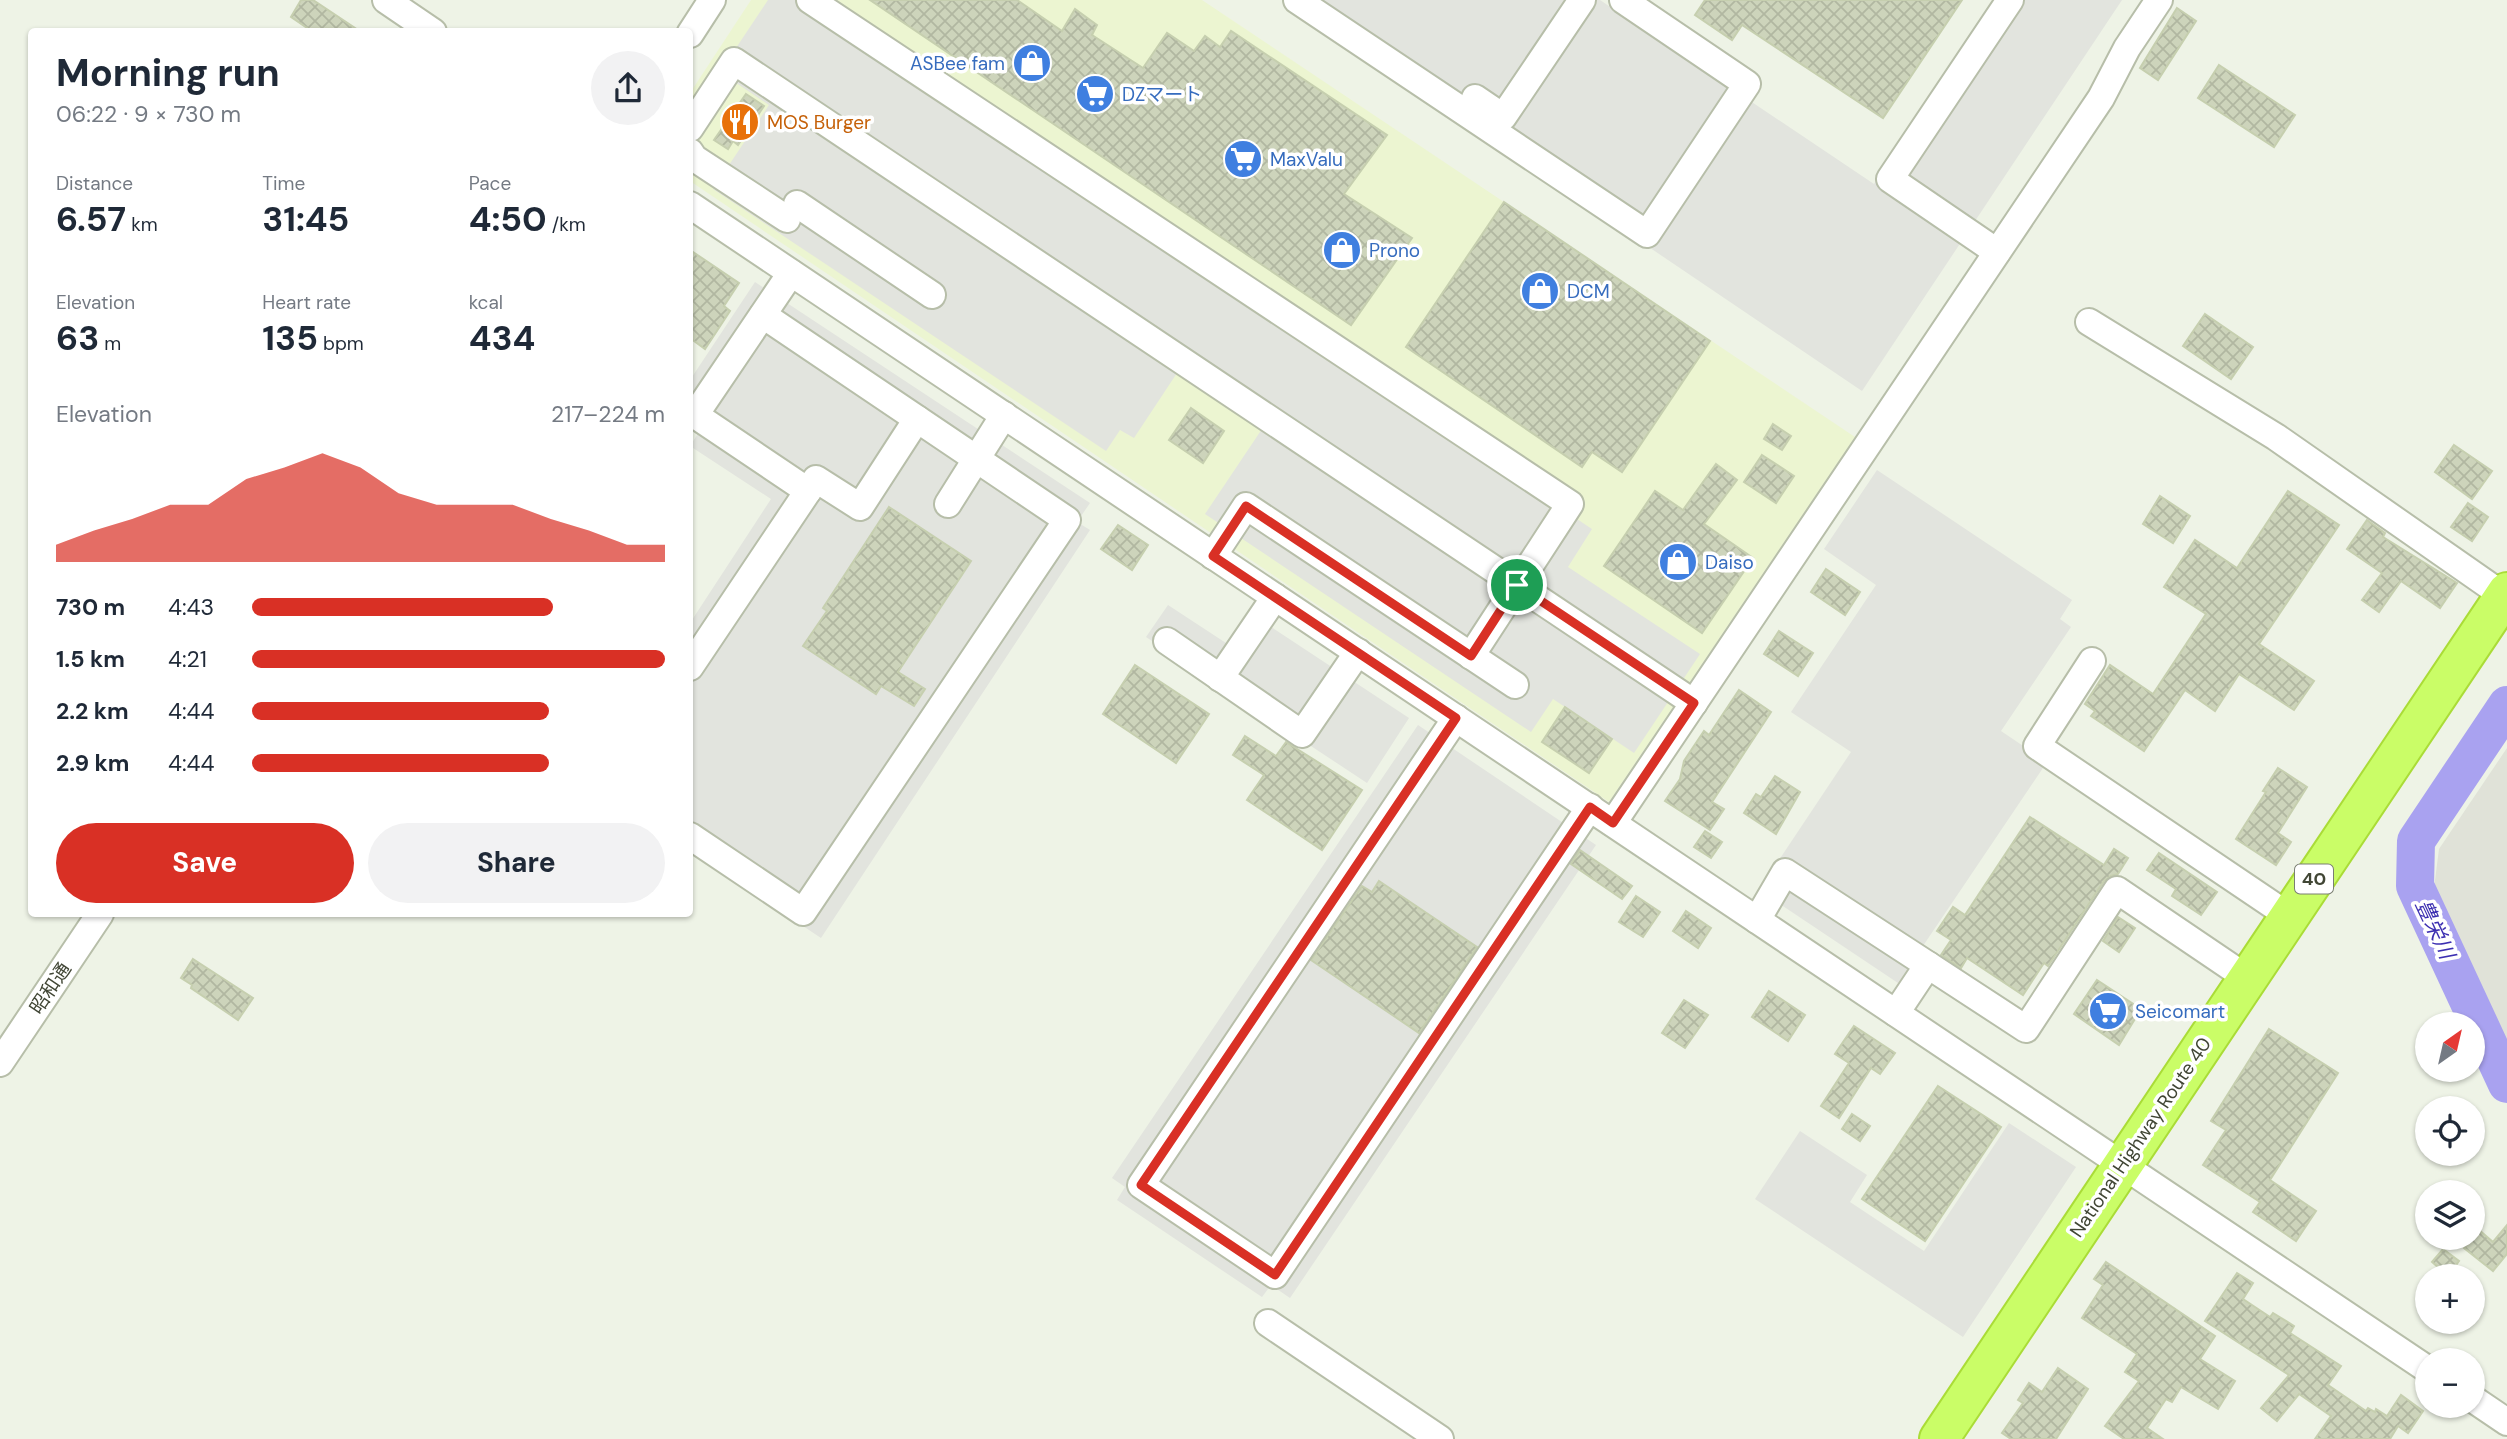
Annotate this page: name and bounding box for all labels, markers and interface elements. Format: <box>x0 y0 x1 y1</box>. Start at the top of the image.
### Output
shop icon: ASBee fam <box>1011 42 1053 84</box>
text: Morning run <box>56 48 280 98</box>
button: share <box>591 51 665 125</box>
place label: ASBee fam <box>910 51 1005 76</box>
supermarket icon: DZマート <box>1074 73 1116 115</box>
place label: DZマート <box>1122 82 1202 107</box>
text: 06:22 · 9 × 730 m <box>56 99 241 129</box>
restaurant icon: MOS Burger <box>719 101 761 143</box>
place label: MOS Burger <box>767 110 871 135</box>
supermarket icon: MaxValu <box>1222 138 1264 180</box>
place label: MaxValu <box>1270 147 1343 172</box>
text: Distance <box>56 171 133 196</box>
text: Time <box>262 171 305 196</box>
text: Pace <box>469 171 511 196</box>
text: 6.57 <box>56 196 126 242</box>
text: 31:45 <box>262 196 349 242</box>
text: 4:50 <box>469 196 547 242</box>
text: km <box>126 212 158 237</box>
text: /km <box>547 212 586 237</box>
shop icon: Prono <box>1321 229 1363 271</box>
place label: Prono <box>1369 238 1420 263</box>
shop icon: DCM <box>1519 270 1561 312</box>
place label: DCM <box>1567 279 1610 304</box>
text: Elevation <box>56 290 135 315</box>
text: Heart rate <box>262 290 351 315</box>
text: kcal <box>469 290 503 315</box>
text: 63 <box>56 315 99 361</box>
text: 135 <box>262 315 318 361</box>
text: 434 <box>469 315 535 361</box>
text: m <box>99 331 121 356</box>
text: bpm <box>318 331 364 356</box>
text: Elevation <box>56 399 152 429</box>
text: 217–224 m <box>551 399 665 429</box>
shop icon: Daiso <box>1657 541 1699 583</box>
place label: Daiso <box>1705 550 1754 575</box>
pin <box>1487 555 1547 615</box>
icon: arrive <box>1498 566 1536 604</box>
text: 730 m <box>56 592 125 622</box>
text: 4:43 <box>168 592 214 622</box>
text: 1.5 km <box>56 644 125 674</box>
text: 4:21 <box>168 644 207 674</box>
text: 2.2 km <box>56 696 129 726</box>
text: 4:44 <box>168 696 215 726</box>
text: 2.9 km <box>56 748 129 778</box>
text: 4:44 <box>168 748 215 778</box>
button: Save <box>56 823 354 903</box>
button: Share <box>368 823 665 903</box>
road number: 40 <box>2295 864 2333 894</box>
water label: 豊栄川 <box>2409 895 2462 965</box>
street label: 昭和通 <box>24 958 77 1019</box>
supermarket icon: Seicomart <box>2087 990 2129 1032</box>
place label: Seicomart <box>2135 999 2225 1024</box>
north arrow <box>2415 1012 2485 1082</box>
map controls <box>2415 1012 2485 1418</box>
street label: National Highway Route 40 <box>2064 1032 2217 1242</box>
button: locate <box>2415 1096 2485 1166</box>
button: layers <box>2415 1180 2485 1250</box>
button: + <box>2415 1264 2485 1334</box>
button: − <box>2415 1348 2485 1418</box>

